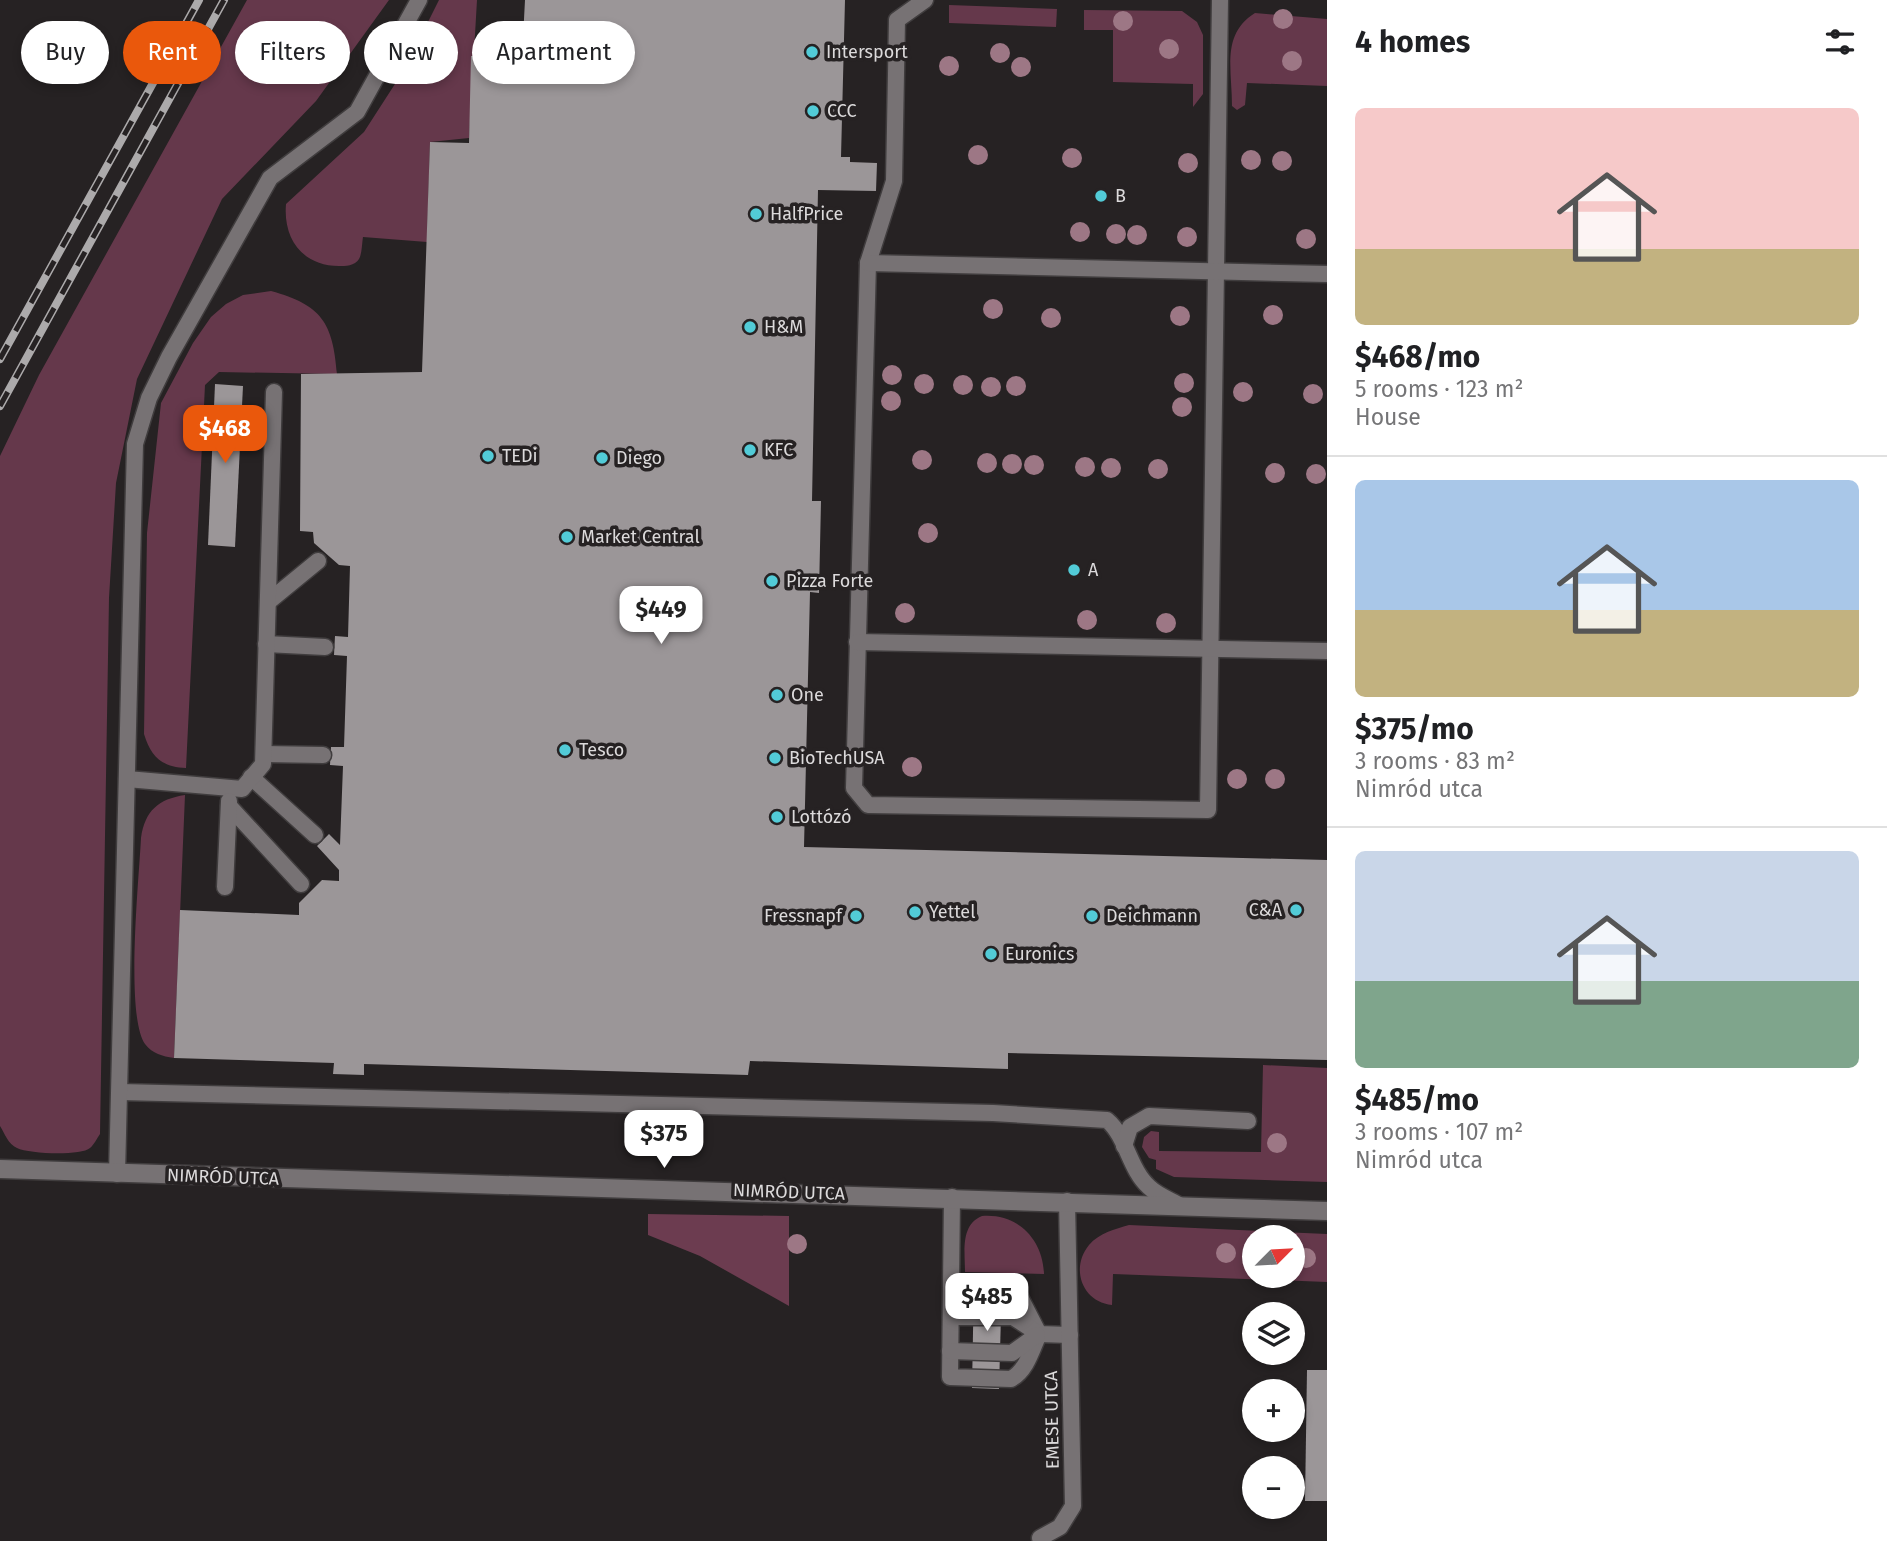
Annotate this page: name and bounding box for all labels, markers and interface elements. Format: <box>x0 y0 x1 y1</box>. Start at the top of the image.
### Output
chip: Buy <box>21 21 109 84</box>
chip: Rent <box>123 21 221 84</box>
chip: Filters <box>235 21 350 84</box>
chip: New <box>364 21 458 84</box>
chip: Apartment <box>472 21 635 84</box>
icon: filters <box>1821 23 1859 61</box>
text: 4 homes <box>1355 24 1470 60</box>
place label: Intersport <box>826 41 908 63</box>
marker: Intersport <box>804 44 820 60</box>
place label: CCC <box>827 100 857 122</box>
marker: CCC <box>805 103 821 119</box>
icon: home <box>1544 154 1670 280</box>
place label: B <box>1115 185 1126 207</box>
marker: B <box>1093 188 1109 204</box>
place label: HalfPrice <box>770 203 843 225</box>
marker: HalfPrice <box>748 206 764 222</box>
place label: H&M <box>764 316 803 338</box>
marker: H&M <box>742 319 758 335</box>
text: $468/mo <box>1355 339 1480 375</box>
text: 5 rooms · 123 m² <box>1355 375 1523 403</box>
text: House <box>1355 403 1421 431</box>
pin: $468 <box>184 406 266 465</box>
text: $468 <box>199 414 251 442</box>
place label: KFC <box>764 439 793 461</box>
marker: KFC <box>742 442 758 458</box>
place label: TEDi <box>502 445 538 467</box>
place label: Diego <box>616 447 662 469</box>
marker: TEDi <box>480 448 496 464</box>
marker: Diego <box>594 450 610 466</box>
place label: Market Central <box>581 526 700 548</box>
icon: home <box>1544 526 1670 652</box>
marker: Market Central <box>559 529 575 545</box>
place label: A <box>1088 559 1099 581</box>
marker: A <box>1066 562 1082 578</box>
place label: Pizza Forte <box>786 570 873 592</box>
marker: Pizza Forte <box>764 573 780 589</box>
pin: $449 <box>620 586 702 646</box>
text: $449 <box>635 595 687 623</box>
place label: One <box>791 684 824 706</box>
marker: One <box>769 687 785 703</box>
text: $375/mo <box>1355 711 1474 747</box>
place label: Tesco <box>579 739 624 761</box>
marker: Tesco <box>557 742 573 758</box>
place label: BioTechUSA <box>789 747 885 769</box>
text: 3 rooms · 83 m² <box>1355 747 1515 775</box>
marker: BioTechUSA <box>767 750 783 766</box>
text: Nimród utca <box>1355 775 1483 803</box>
place label: Lottózó <box>791 806 851 828</box>
marker: Lottózó <box>769 809 785 825</box>
icon: home <box>1544 897 1670 1023</box>
place label: C&A <box>1249 899 1283 921</box>
place label: Yettel <box>929 901 975 923</box>
marker: C&A <box>1288 902 1304 918</box>
marker: Yettel <box>907 904 923 920</box>
place label: Fressnapf <box>764 905 844 927</box>
place label: Deichmann <box>1106 905 1198 927</box>
marker: Fressnapf <box>848 908 864 924</box>
marker: Deichmann <box>1084 908 1100 924</box>
place label: Euronics <box>1005 943 1074 965</box>
marker: Euronics <box>983 946 999 962</box>
text: $485/mo <box>1355 1082 1479 1118</box>
pin: $375 <box>623 1110 705 1170</box>
text: 3 rooms · 107 m² <box>1355 1118 1523 1146</box>
text: $375 <box>640 1119 688 1147</box>
text: Nimród utca <box>1355 1146 1483 1174</box>
street label: NIMRÓD UTCA <box>167 1164 280 1190</box>
street label: NIMRÓD UTCA <box>733 1179 846 1205</box>
north arrow <box>1242 1225 1306 1288</box>
map controls <box>1242 1225 1305 1519</box>
pin: $485 <box>946 1274 1028 1333</box>
text: $485 <box>961 1282 1013 1310</box>
button: layers <box>1242 1302 1305 1365</box>
street label: EMESE UTCA <box>1040 1370 1064 1469</box>
button: + <box>1242 1379 1305 1442</box>
button: − <box>1242 1456 1305 1519</box>

